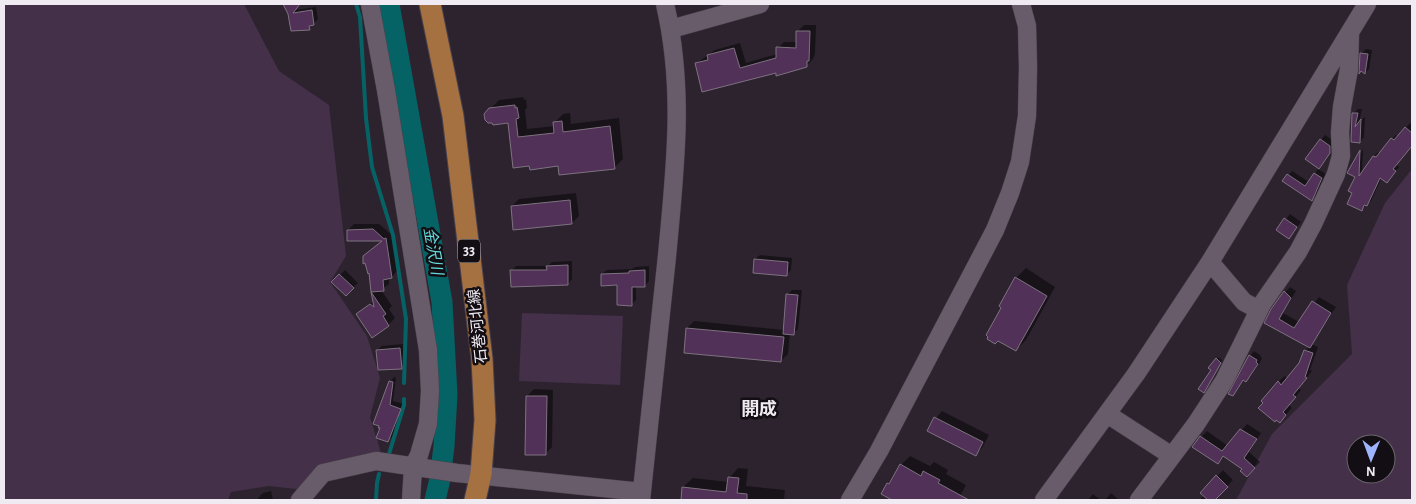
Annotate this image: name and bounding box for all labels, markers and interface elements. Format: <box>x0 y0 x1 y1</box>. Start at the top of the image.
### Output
water label: 金沢川 <box>421 226 446 278</box>
road number: 33 <box>458 240 480 262</box>
street label: 石巻河北線 <box>465 288 489 364</box>
district label: 開成 <box>741 399 777 419</box>
north arrow <box>1346 434 1396 484</box>
text: N <box>1366 464 1376 478</box>

